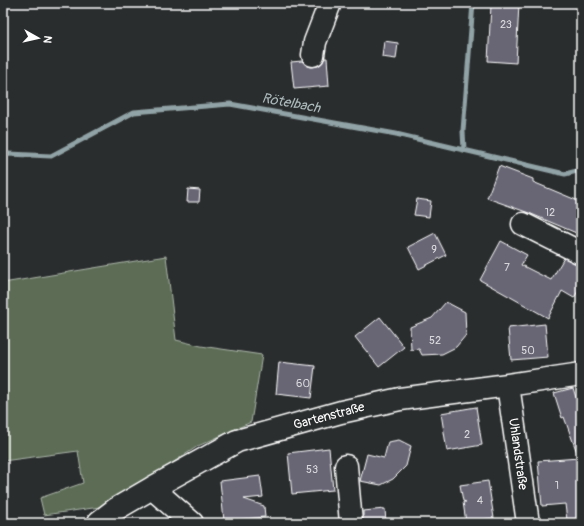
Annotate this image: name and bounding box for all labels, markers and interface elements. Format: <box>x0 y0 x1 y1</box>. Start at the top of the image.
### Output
north arrow <box>18 18 58 58</box>
house number: 23 <box>500 18 512 31</box>
text: N <box>40 35 54 44</box>
water label: Rötelbach <box>261 90 323 117</box>
house number: 12 <box>545 206 555 219</box>
house number: 9 <box>431 243 437 256</box>
house number: 7 <box>504 261 510 274</box>
house number: 52 <box>429 334 441 347</box>
house number: 50 <box>521 344 535 357</box>
house number: 60 <box>296 377 310 390</box>
street label: Gartenstraße <box>292 399 367 433</box>
street label: Uhlandstraße <box>505 417 531 492</box>
house number: 2 <box>464 428 470 441</box>
house number: 53 <box>306 463 318 476</box>
house number: 1 <box>555 479 559 492</box>
house number: 4 <box>477 494 484 507</box>

